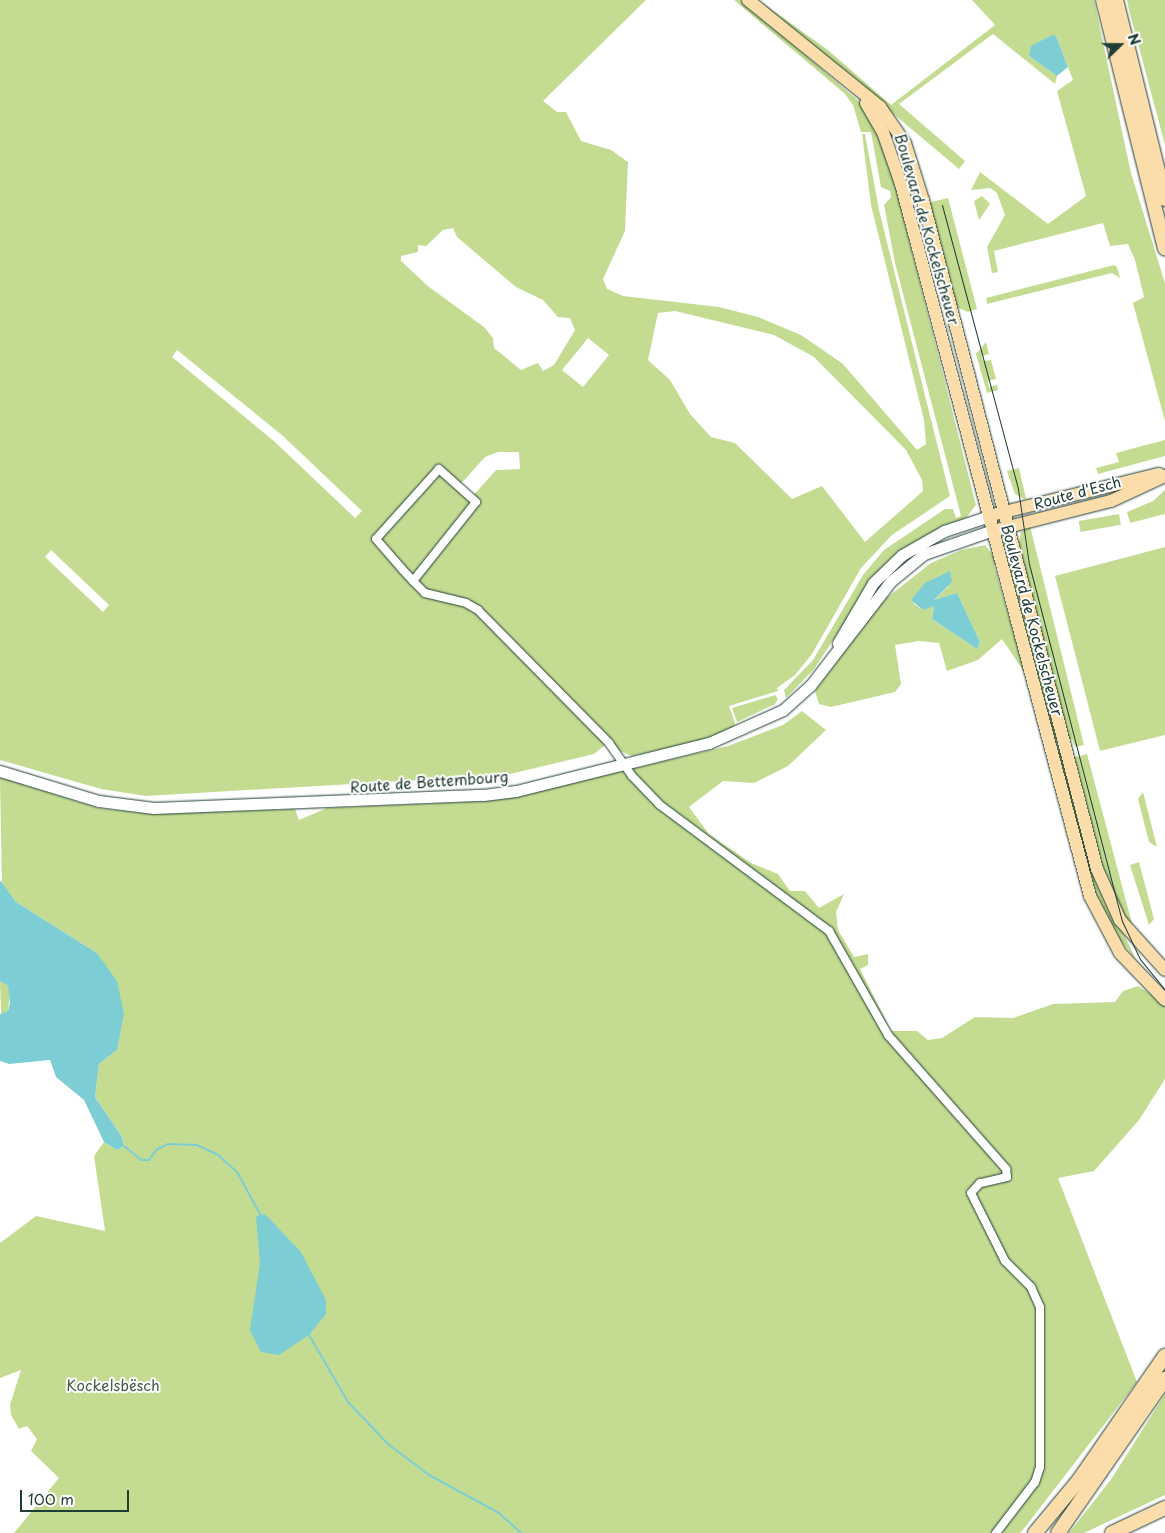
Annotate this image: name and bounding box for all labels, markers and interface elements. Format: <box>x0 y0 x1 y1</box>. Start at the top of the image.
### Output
north arrow <box>1095 20 1145 70</box>
text: N <box>1123 30 1146 48</box>
street label: Boulevard de Kockelscheuer <box>892 130 964 328</box>
street label: Route d'Esch <box>1031 472 1123 512</box>
street label: Boulevard de Kockelscheuer <box>998 521 1068 719</box>
street label: Route de Bettembourg <box>349 766 509 796</box>
park label: Kockelsbësch <box>66 1376 160 1394</box>
scale bar <box>22 1480 131 1512</box>
text: 100 m <box>28 1487 74 1510</box>

